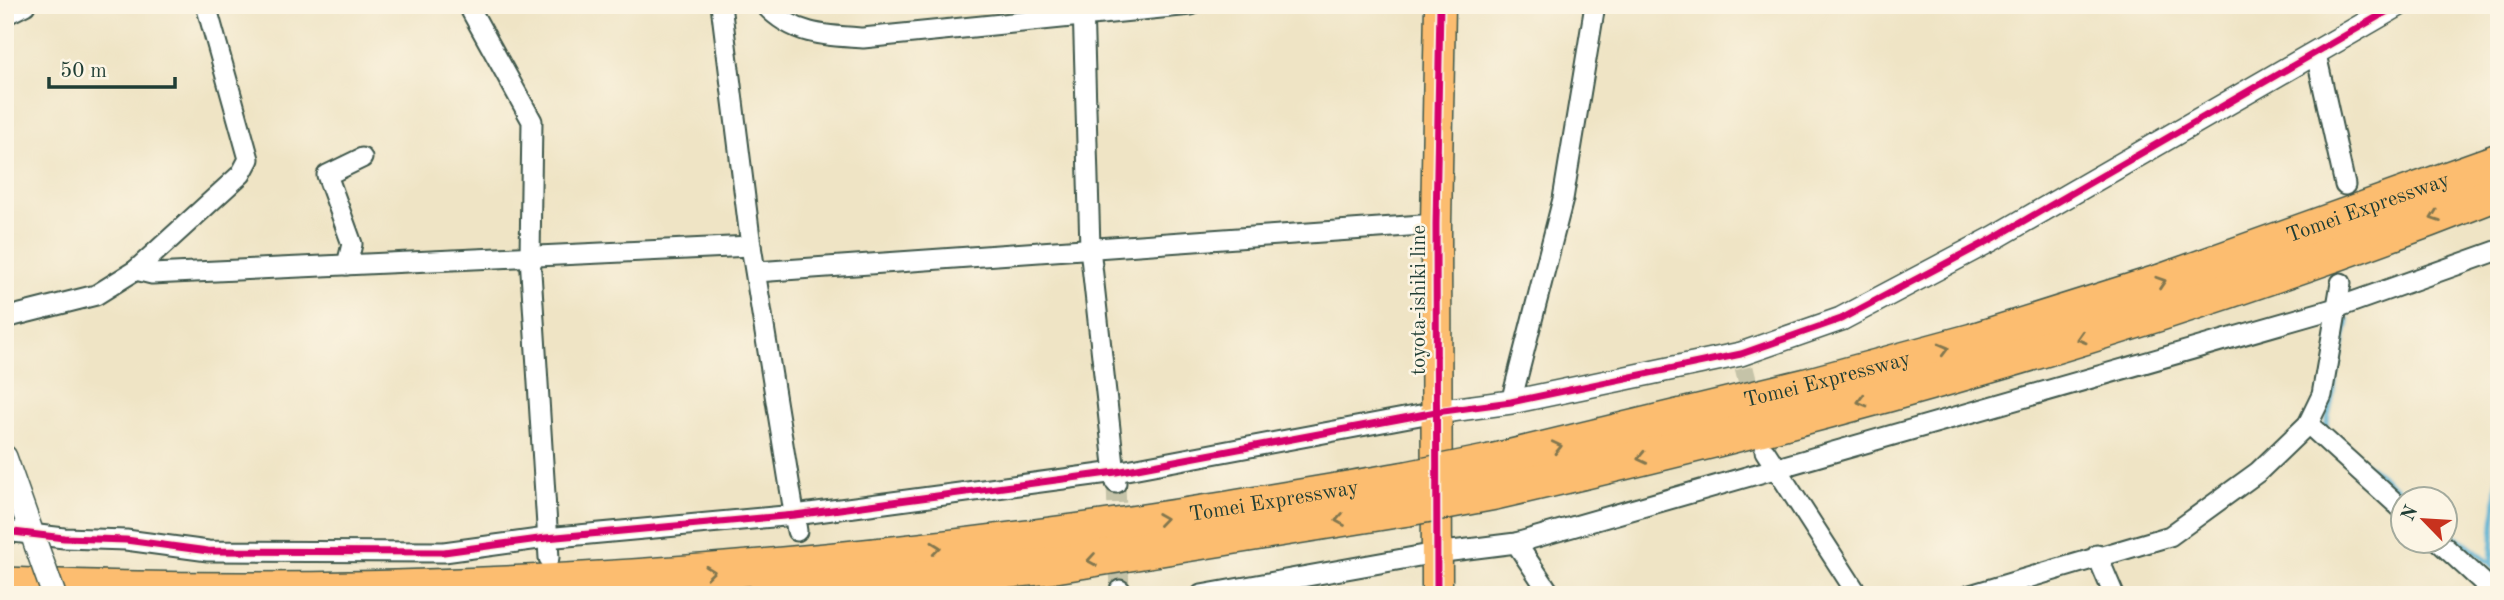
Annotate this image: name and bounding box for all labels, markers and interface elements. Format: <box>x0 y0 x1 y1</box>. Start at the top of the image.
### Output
scale bar <box>49 46 175 90</box>
text: 50 m <box>60 61 107 82</box>
street label: Tomei Expressway <box>2284 169 2452 247</box>
one-way arrow <box>2429 208 2441 222</box>
street label: toyota-ishiki line <box>1409 225 1430 375</box>
one-way arrow <box>2155 275 2167 290</box>
one-way arrow <box>2075 330 2087 344</box>
one-way arrow <box>1938 343 1950 357</box>
street label: Tomei Expressway <box>1742 348 1913 411</box>
one-way arrow <box>1856 393 1868 407</box>
one-way arrow <box>1551 441 1563 455</box>
one-way arrow <box>1636 450 1648 465</box>
street label: Tomei Expressway <box>1188 477 1360 526</box>
north arrow <box>2388 484 2458 554</box>
text: N <box>2399 503 2423 524</box>
one-way arrow <box>1156 512 1168 527</box>
one-way arrow <box>1334 512 1346 527</box>
one-way arrow <box>931 541 942 556</box>
one-way arrow <box>1086 552 1097 567</box>
one-way arrow <box>704 565 716 580</box>

